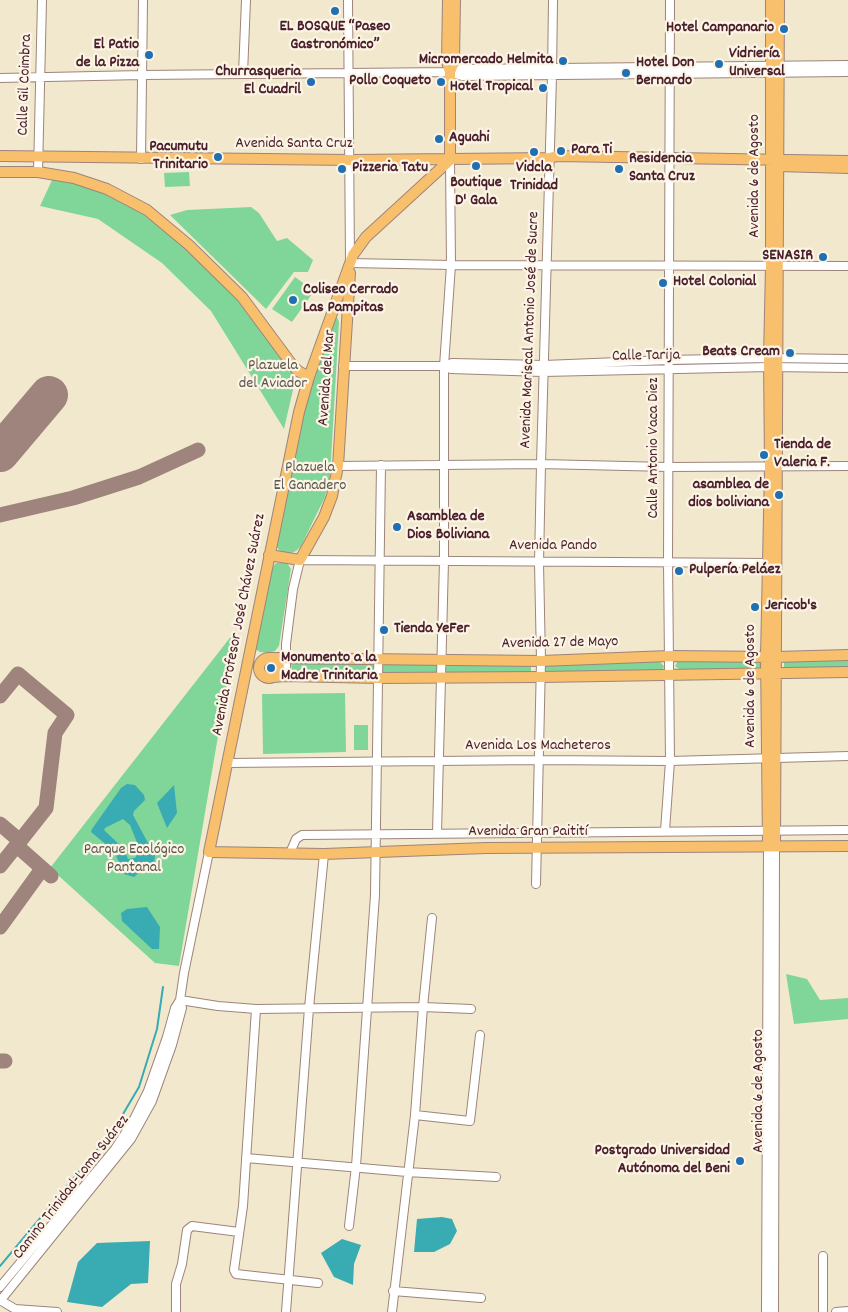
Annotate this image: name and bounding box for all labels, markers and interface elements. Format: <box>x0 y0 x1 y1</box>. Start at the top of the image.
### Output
marker: EL BOSQUE “Paseo Gastronómico” <box>329 5 341 17</box>
place label: EL BOSQUE “Paseo Gastronómico” <box>280 18 390 56</box>
place label: Hotel Campanario <box>666 19 774 39</box>
marker: Hotel Campanario <box>778 23 790 35</box>
street label: Calle Gil Coimbra <box>15 34 37 136</box>
place label: El Patio de la Pizza <box>76 36 139 74</box>
place label: Vidriería Universal <box>729 45 785 83</box>
marker: El Patio de la Pizza <box>143 49 155 61</box>
place label: Micromercado Helmita <box>419 51 553 71</box>
place label: Hotel Don Bernardo <box>636 54 694 92</box>
marker: Micromercado Helmita <box>557 55 569 67</box>
marker: Vidriería Universal <box>713 58 725 70</box>
place label: Churrasqueria El Cuadril <box>215 63 301 101</box>
marker: Hotel Don Bernardo <box>620 67 632 79</box>
place label: Pollo Coqueto <box>349 72 431 92</box>
marker: Churrasqueria El Cuadril <box>305 76 317 88</box>
marker: Pollo Coqueto <box>435 76 447 88</box>
place label: Hotel Tropical <box>450 78 533 98</box>
marker: Hotel Tropical <box>537 82 549 94</box>
street label: Avenida 6 de Agosto <box>746 114 766 238</box>
place label: Aguahi <box>449 129 489 149</box>
marker: Aguahi <box>433 133 445 145</box>
street label: Avenida Santa Cruz <box>235 135 353 155</box>
place label: Pacumutu Trinitario <box>149 138 208 176</box>
place label: Para Ti <box>571 141 612 161</box>
marker: Para Ti <box>555 145 567 157</box>
marker: Vidcla Trinidad <box>528 146 540 158</box>
place label: Residencia Santa Cruz <box>629 150 695 188</box>
marker: Pacumutu Trinitario <box>212 151 224 163</box>
place label: Pizzeria Tatu <box>352 159 428 179</box>
place label: Vidcla Trinidad <box>510 159 558 197</box>
marker: Boutique D' Gala <box>470 160 482 172</box>
marker: Pizzeria Tatu <box>336 163 348 175</box>
marker: Residencia Santa Cruz <box>613 163 625 175</box>
place label: Boutique D' Gala <box>450 174 502 212</box>
street label: Avenida Mariscal Antonio José de Sucre <box>517 211 545 449</box>
place label: SENASIR <box>762 247 813 267</box>
marker: SENASIR <box>817 251 829 263</box>
place label: Hotel Colonial <box>673 273 756 293</box>
marker: Hotel Colonial <box>657 277 669 289</box>
place label: Coliseo Cerrado Las Pampitas <box>303 281 398 319</box>
marker: Coliseo Cerrado Las Pampitas <box>287 294 299 306</box>
street label: Avenida del Mar <box>315 329 341 427</box>
place label: Beats Cream <box>702 343 780 363</box>
street label: Calle Tarija <box>612 347 680 367</box>
marker: Beats Cream <box>784 347 796 359</box>
park label: Plazuela del Aviador <box>239 357 307 395</box>
street label: Calle Antonio Vaca Diez <box>645 377 665 519</box>
place label: Tienda de Valeria F. <box>774 436 831 474</box>
marker: Tienda de Valeria F. <box>758 449 770 461</box>
park label: Plazuela El Ganadero <box>274 459 346 497</box>
place label: asamblea de dios boliviana <box>688 476 769 514</box>
marker: asamblea de dios boliviana <box>773 489 785 501</box>
place label: Asamblea de Dios Boliviana <box>407 508 489 546</box>
street label: Avenida Profesor José Chávez Suárez <box>209 512 271 738</box>
marker: Asamblea de Dios Boliviana <box>391 521 403 533</box>
street label: Avenida Pando <box>509 537 597 557</box>
place label: Pulpería Peláez <box>689 561 781 581</box>
marker: Pulpería Peláez <box>673 565 685 577</box>
place label: Jericob's <box>765 597 817 617</box>
marker: Jericob's <box>749 601 761 613</box>
place label: Tienda YeFer <box>394 620 469 640</box>
marker: Tienda YeFer <box>378 624 390 636</box>
street label: Avenida 6 de Agosto <box>742 624 762 748</box>
street label: Avenida 27 de Mayo <box>501 633 619 655</box>
place label: Monumento a la Madre Trinitaria <box>281 649 377 687</box>
marker: Monumento a la Madre Trinitaria <box>265 662 277 674</box>
street label: Avenida Los Macheteros <box>465 737 611 757</box>
street label: Avenida Gran Paitití <box>468 823 588 843</box>
park label: Parque Ecológico Pantanal <box>84 841 184 879</box>
street label: Avenida 6 de Agosto <box>750 1029 770 1153</box>
street label: Camino Trinidad-Loma Suárez <box>10 1112 134 1264</box>
place label: Postgrado Universidad Autónoma del Beni <box>594 1142 730 1180</box>
marker: Postgrado Universidad Autónoma del Beni <box>734 1155 746 1167</box>

